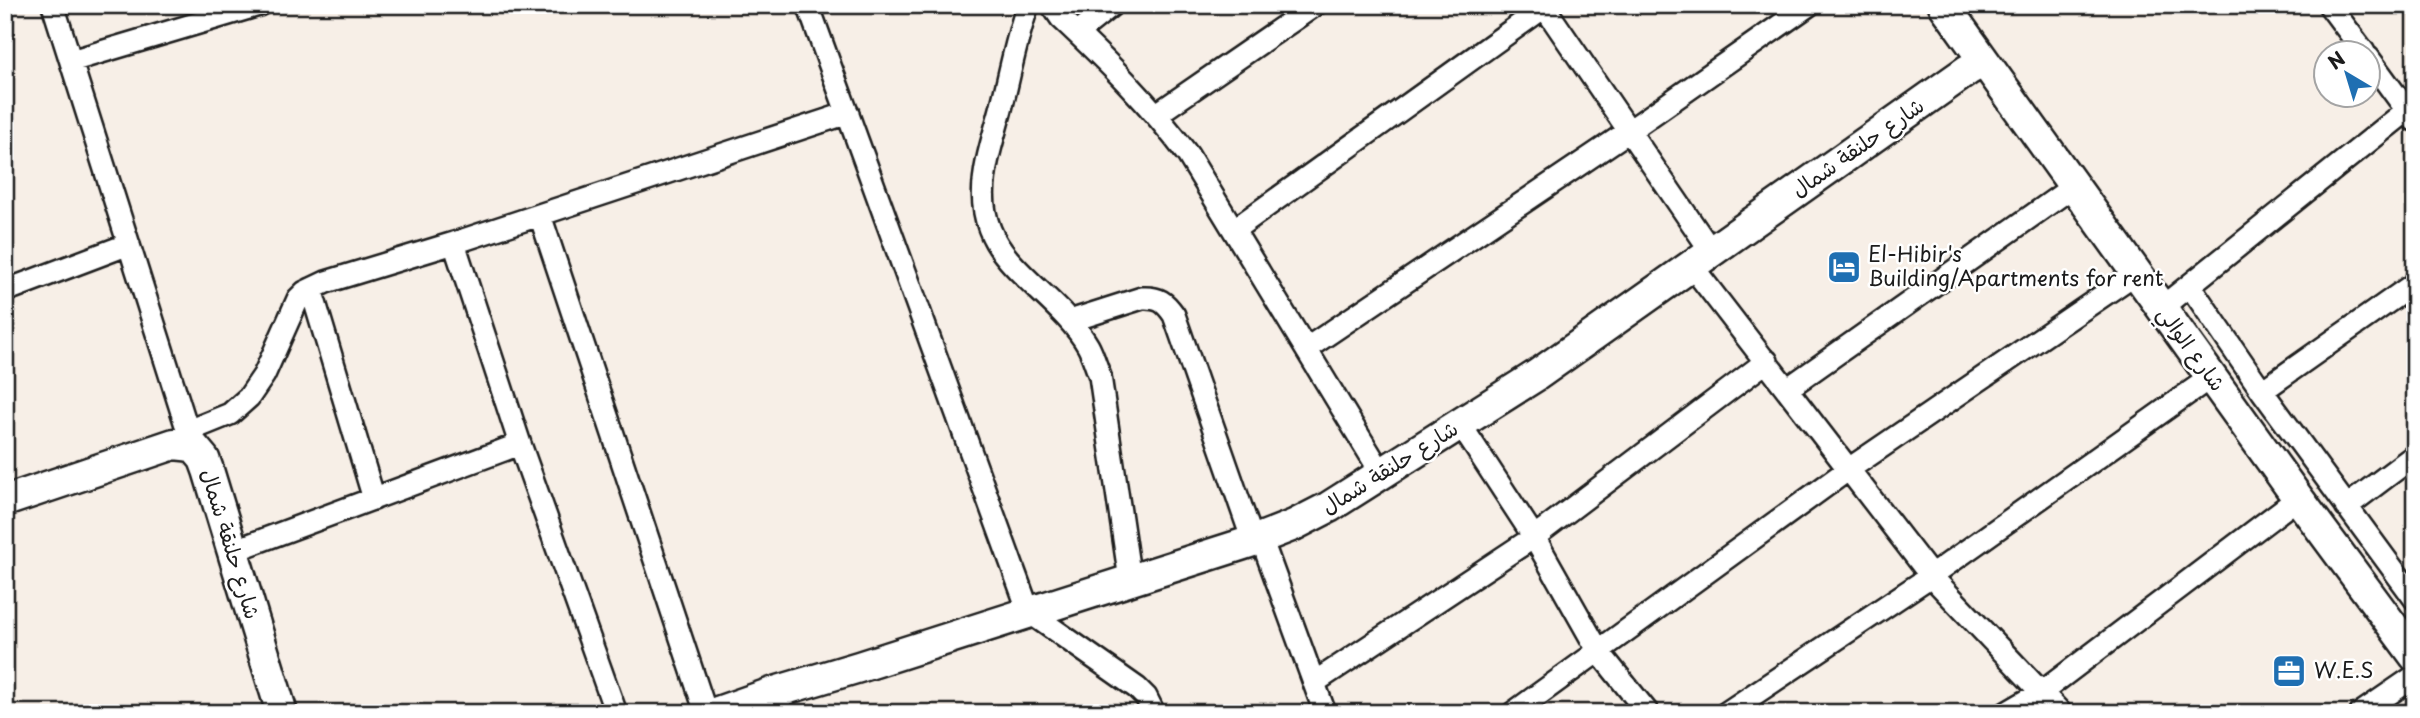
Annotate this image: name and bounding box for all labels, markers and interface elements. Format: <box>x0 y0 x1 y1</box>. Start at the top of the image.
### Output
north arrow <box>2312 38 2382 108</box>
text: N <box>2321 44 2350 75</box>
street label: شارع حلنقة شمال <box>1784 89 1930 205</box>
place label: El-Hibir's Building/Apartments for rent <box>1868 237 2163 293</box>
hotel icon: El-Hibir's Building/Apartments for rent <box>1825 248 1863 286</box>
street label: شارع الوالي <box>2147 299 2234 400</box>
street label: شارع حلنقة شمال <box>1315 412 1464 522</box>
street label: شارع حلنقة شمال <box>193 464 270 623</box>
office icon: W.E.S <box>2270 652 2308 690</box>
place label: W.E.S <box>2314 653 2374 685</box>

